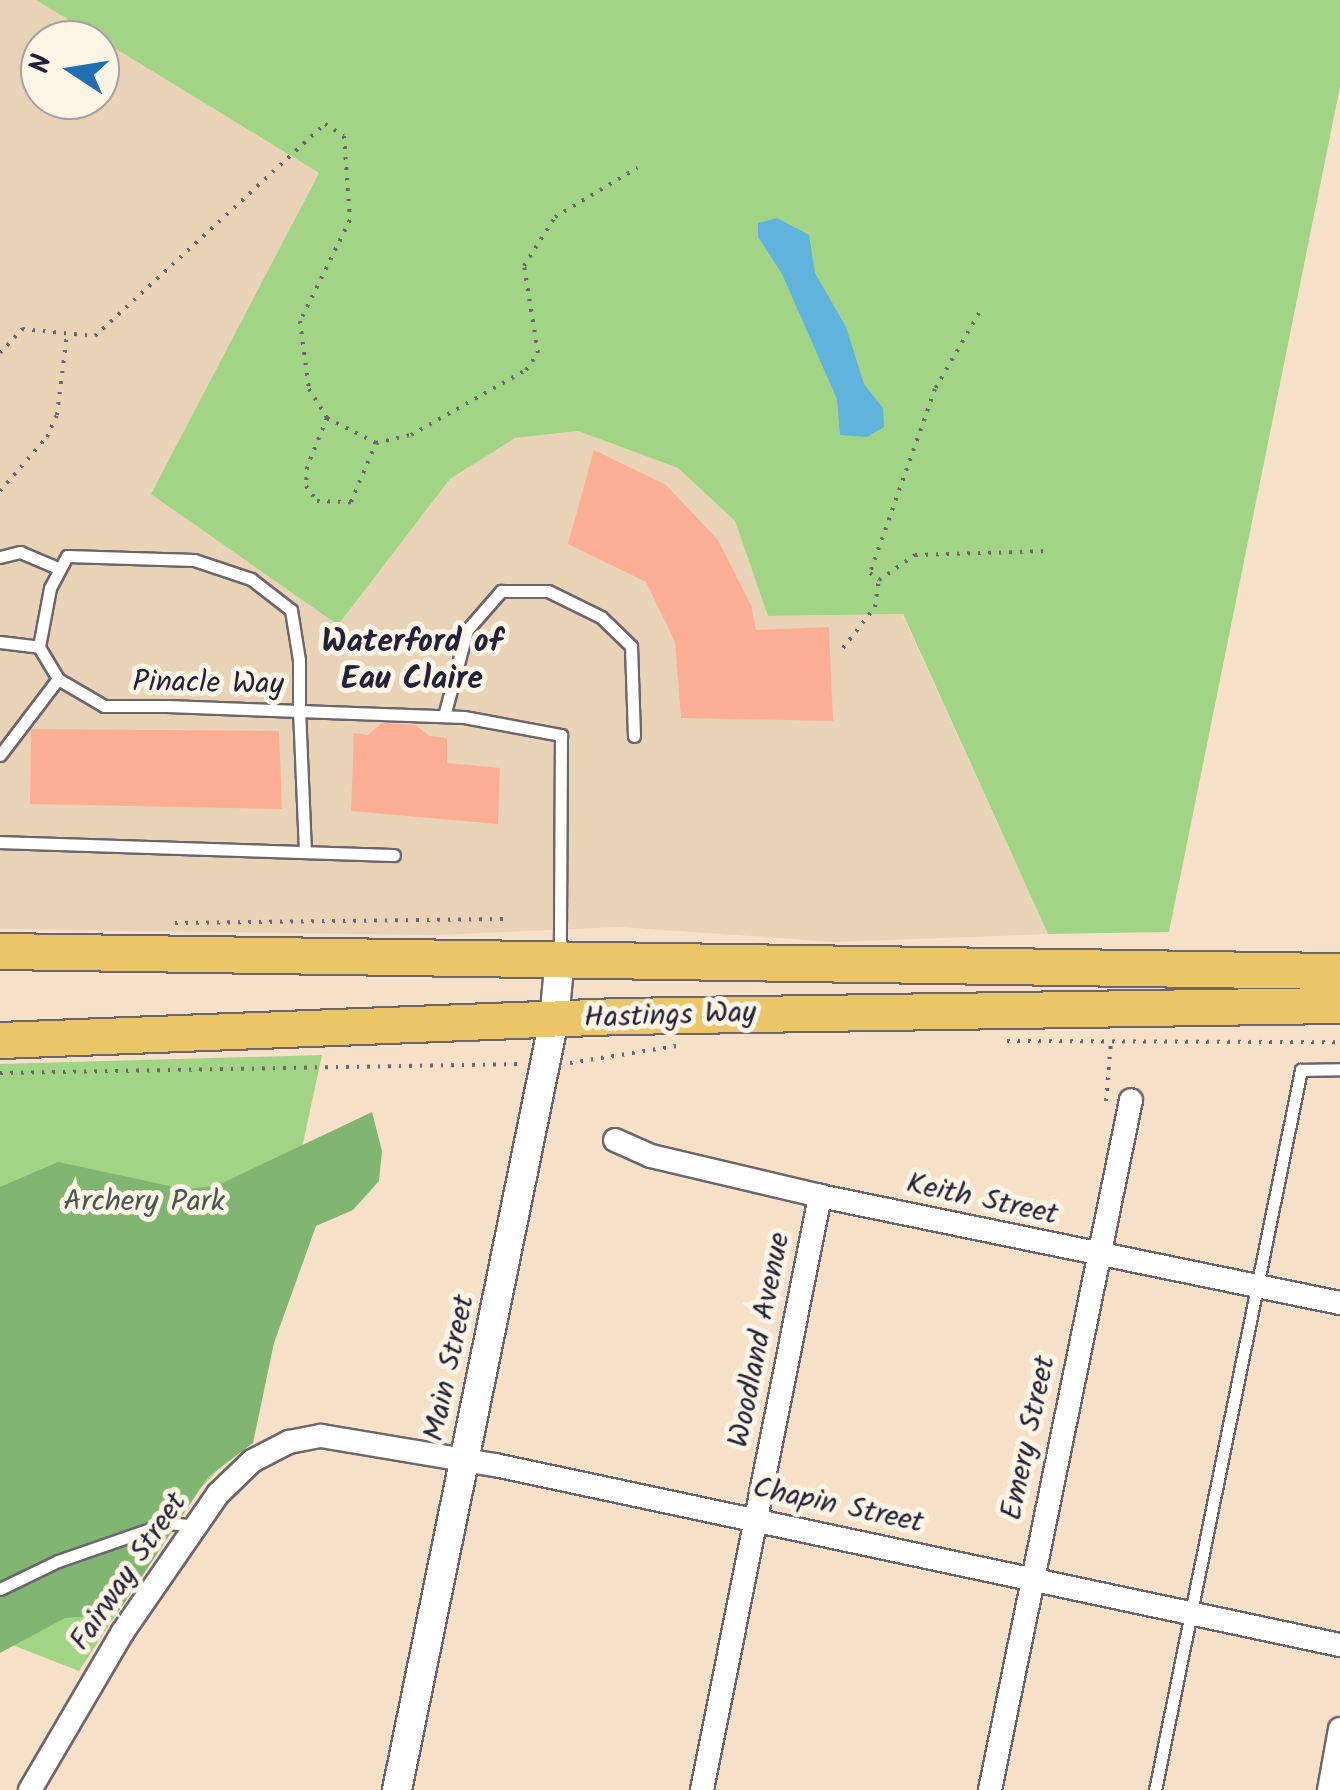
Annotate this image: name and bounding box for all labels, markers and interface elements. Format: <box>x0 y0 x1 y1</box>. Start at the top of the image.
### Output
north arrow <box>20 20 120 120</box>
text: N <box>18 51 66 77</box>
district label: Waterford of Eau Claire <box>321 625 503 700</box>
street label: Pinacle Way <box>132 665 284 703</box>
street label: Hastings Way <box>583 995 757 1037</box>
street label: Keith Street <box>903 1166 1061 1234</box>
park label: Archery Park <box>63 1184 225 1220</box>
street label: Woodland Avenue <box>722 1229 798 1451</box>
street label: Main Street <box>417 1291 483 1445</box>
street label: Emery Street <box>994 1353 1064 1523</box>
street label: Chapin Street <box>749 1470 927 1542</box>
street label: Fairway Street <box>63 1486 195 1658</box>

